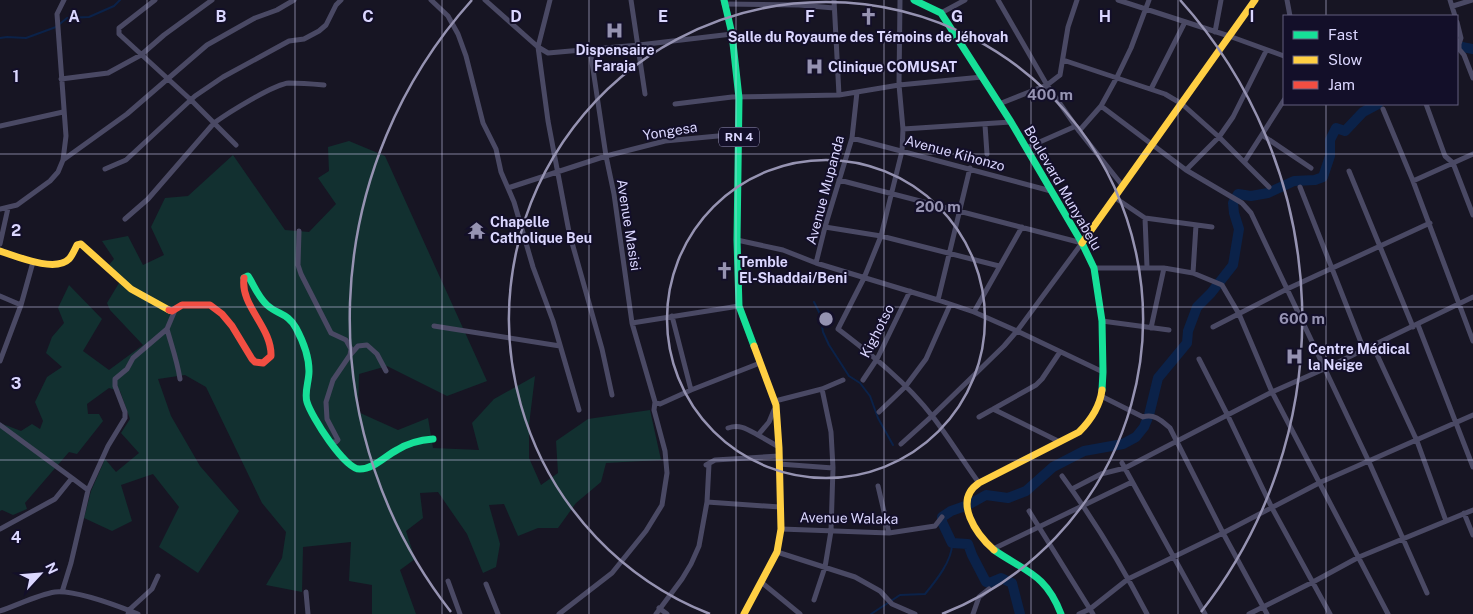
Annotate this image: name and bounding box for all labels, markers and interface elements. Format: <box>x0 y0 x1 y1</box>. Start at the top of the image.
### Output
text: A <box>68 7 80 26</box>
text: B <box>216 7 227 26</box>
text: C <box>362 7 374 26</box>
text: D <box>510 7 522 26</box>
text: E <box>658 7 668 26</box>
text: F <box>805 7 815 26</box>
church icon: Salle du Royaume des Témoins de Jéhovah <box>858 7 878 27</box>
text: G <box>951 7 963 26</box>
text: H <box>1099 7 1111 26</box>
text: I <box>1250 7 1254 26</box>
legend <box>1283 15 1458 105</box>
hospital icon: Dispensaire Faraja <box>605 20 625 40</box>
text: Fast <box>1328 26 1358 43</box>
place label: Salle du Royaume des Témoins de Jéhovah <box>728 29 1008 45</box>
place label: Dispensaire Faraja <box>576 42 654 74</box>
text: Slow <box>1328 51 1363 68</box>
hospital icon: Clinique COMUSAT <box>804 57 824 77</box>
place label: Clinique COMUSAT <box>828 59 957 75</box>
text: 1 <box>13 67 19 86</box>
text: Jam <box>1328 76 1355 93</box>
text: 400 m <box>1027 86 1073 103</box>
street label: Yongesa <box>642 119 698 143</box>
street label: Boulevard Munyabelu <box>1021 123 1105 253</box>
road number: RN 4 <box>719 128 759 146</box>
street label: Avenue Kihonzo <box>903 132 1007 174</box>
street label: Avenue Mupanda <box>803 134 847 246</box>
street label: Avenue Masisi <box>614 178 644 272</box>
text: 200 m <box>915 198 961 215</box>
place label: Chapelle Catholique Beu <box>490 214 592 246</box>
temple icon: Chapelle Catholique Beu <box>466 220 486 240</box>
text: 2 <box>11 221 21 240</box>
place label: Temble El-Shaddai/Beni <box>739 254 847 286</box>
church icon: Temble El-Shaddai/Beni <box>715 260 735 280</box>
street label: Kighotso <box>857 302 897 360</box>
centre of rings <box>817 310 835 328</box>
text: 600 m <box>1279 310 1325 327</box>
place label: Centre Médical la Neige <box>1308 341 1411 373</box>
hospital icon: Centre Médical la Neige <box>1284 347 1304 367</box>
text: 3 <box>11 374 21 393</box>
street label: Avenue Walaka <box>799 509 899 527</box>
text: 4 <box>11 528 22 547</box>
north arrow <box>15 549 65 599</box>
text: N <box>42 560 61 577</box>

